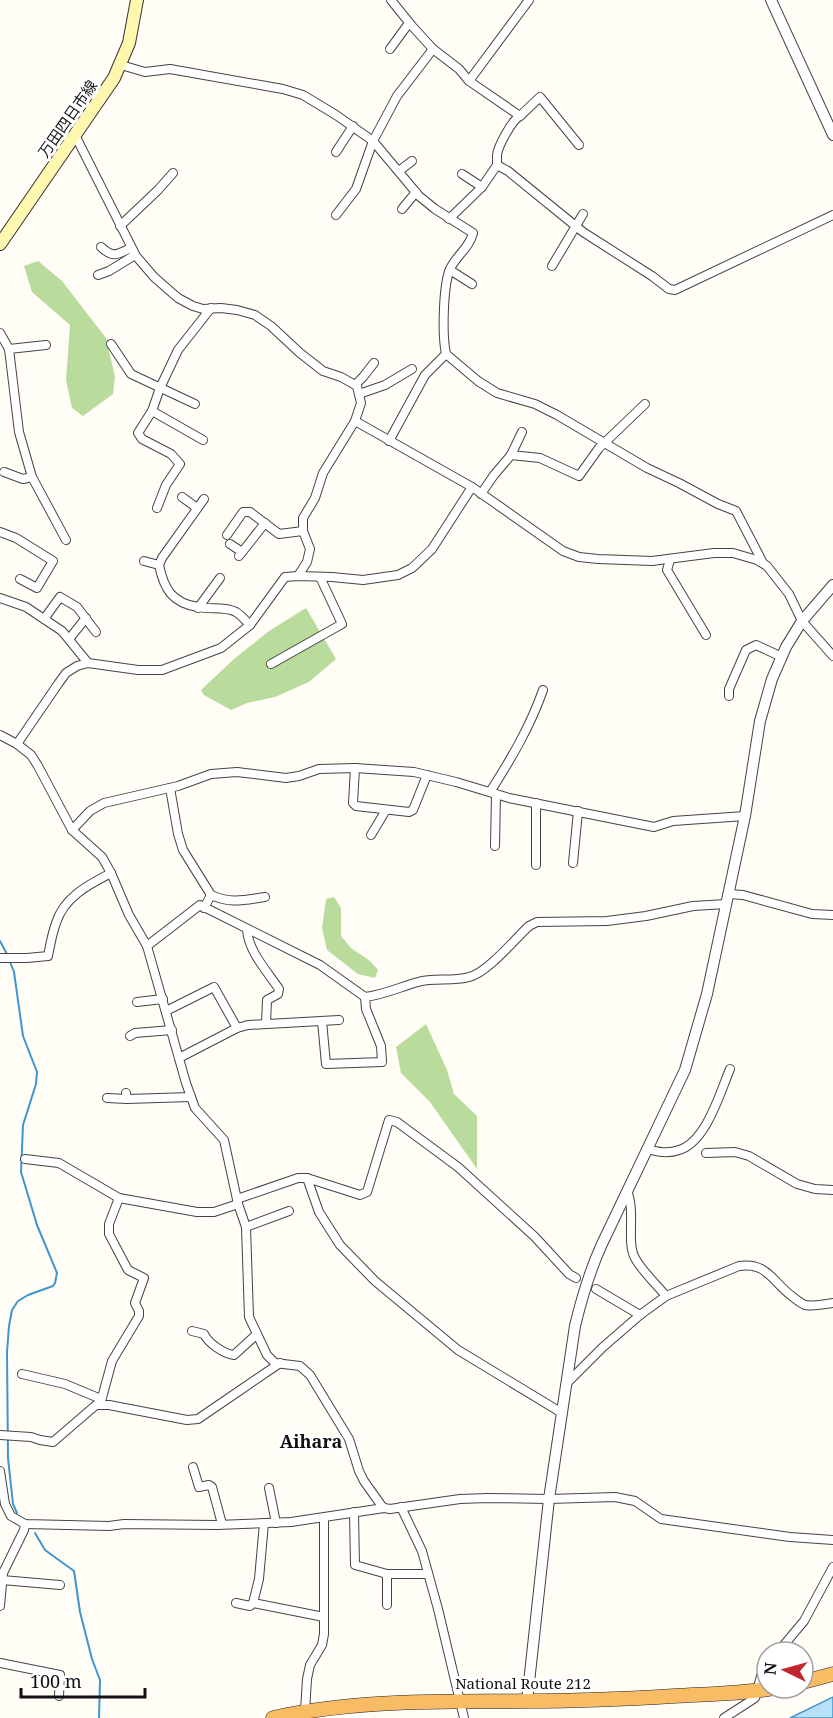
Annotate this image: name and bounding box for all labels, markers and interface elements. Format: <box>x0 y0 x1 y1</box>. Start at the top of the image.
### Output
street label: 万田四日市線 <box>33 76 101 161</box>
district label: Aihara <box>280 1429 342 1453</box>
north arrow <box>755 1640 815 1700</box>
scale bar <box>21 1661 146 1699</box>
text: N <box>759 1661 782 1676</box>
text: 100 m <box>30 1669 82 1693</box>
street label: National Route 212 <box>455 1673 591 1693</box>

